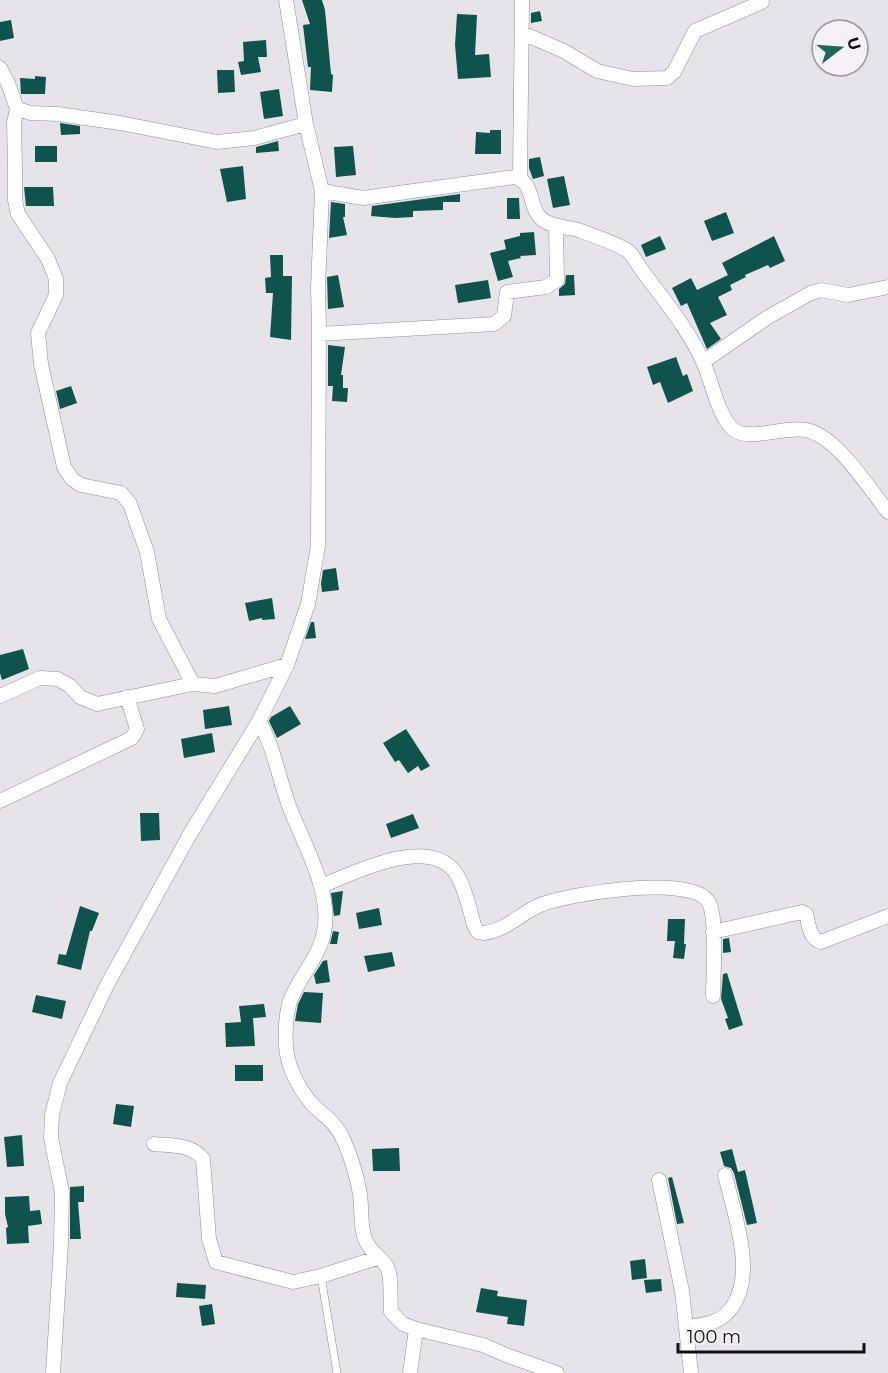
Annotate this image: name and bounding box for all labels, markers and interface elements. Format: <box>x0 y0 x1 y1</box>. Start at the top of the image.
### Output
north arrow <box>810 18 870 78</box>
text: U <box>843 35 865 53</box>
scale bar <box>678 1316 864 1354</box>
text: 100 m <box>687 1326 741 1348</box>

